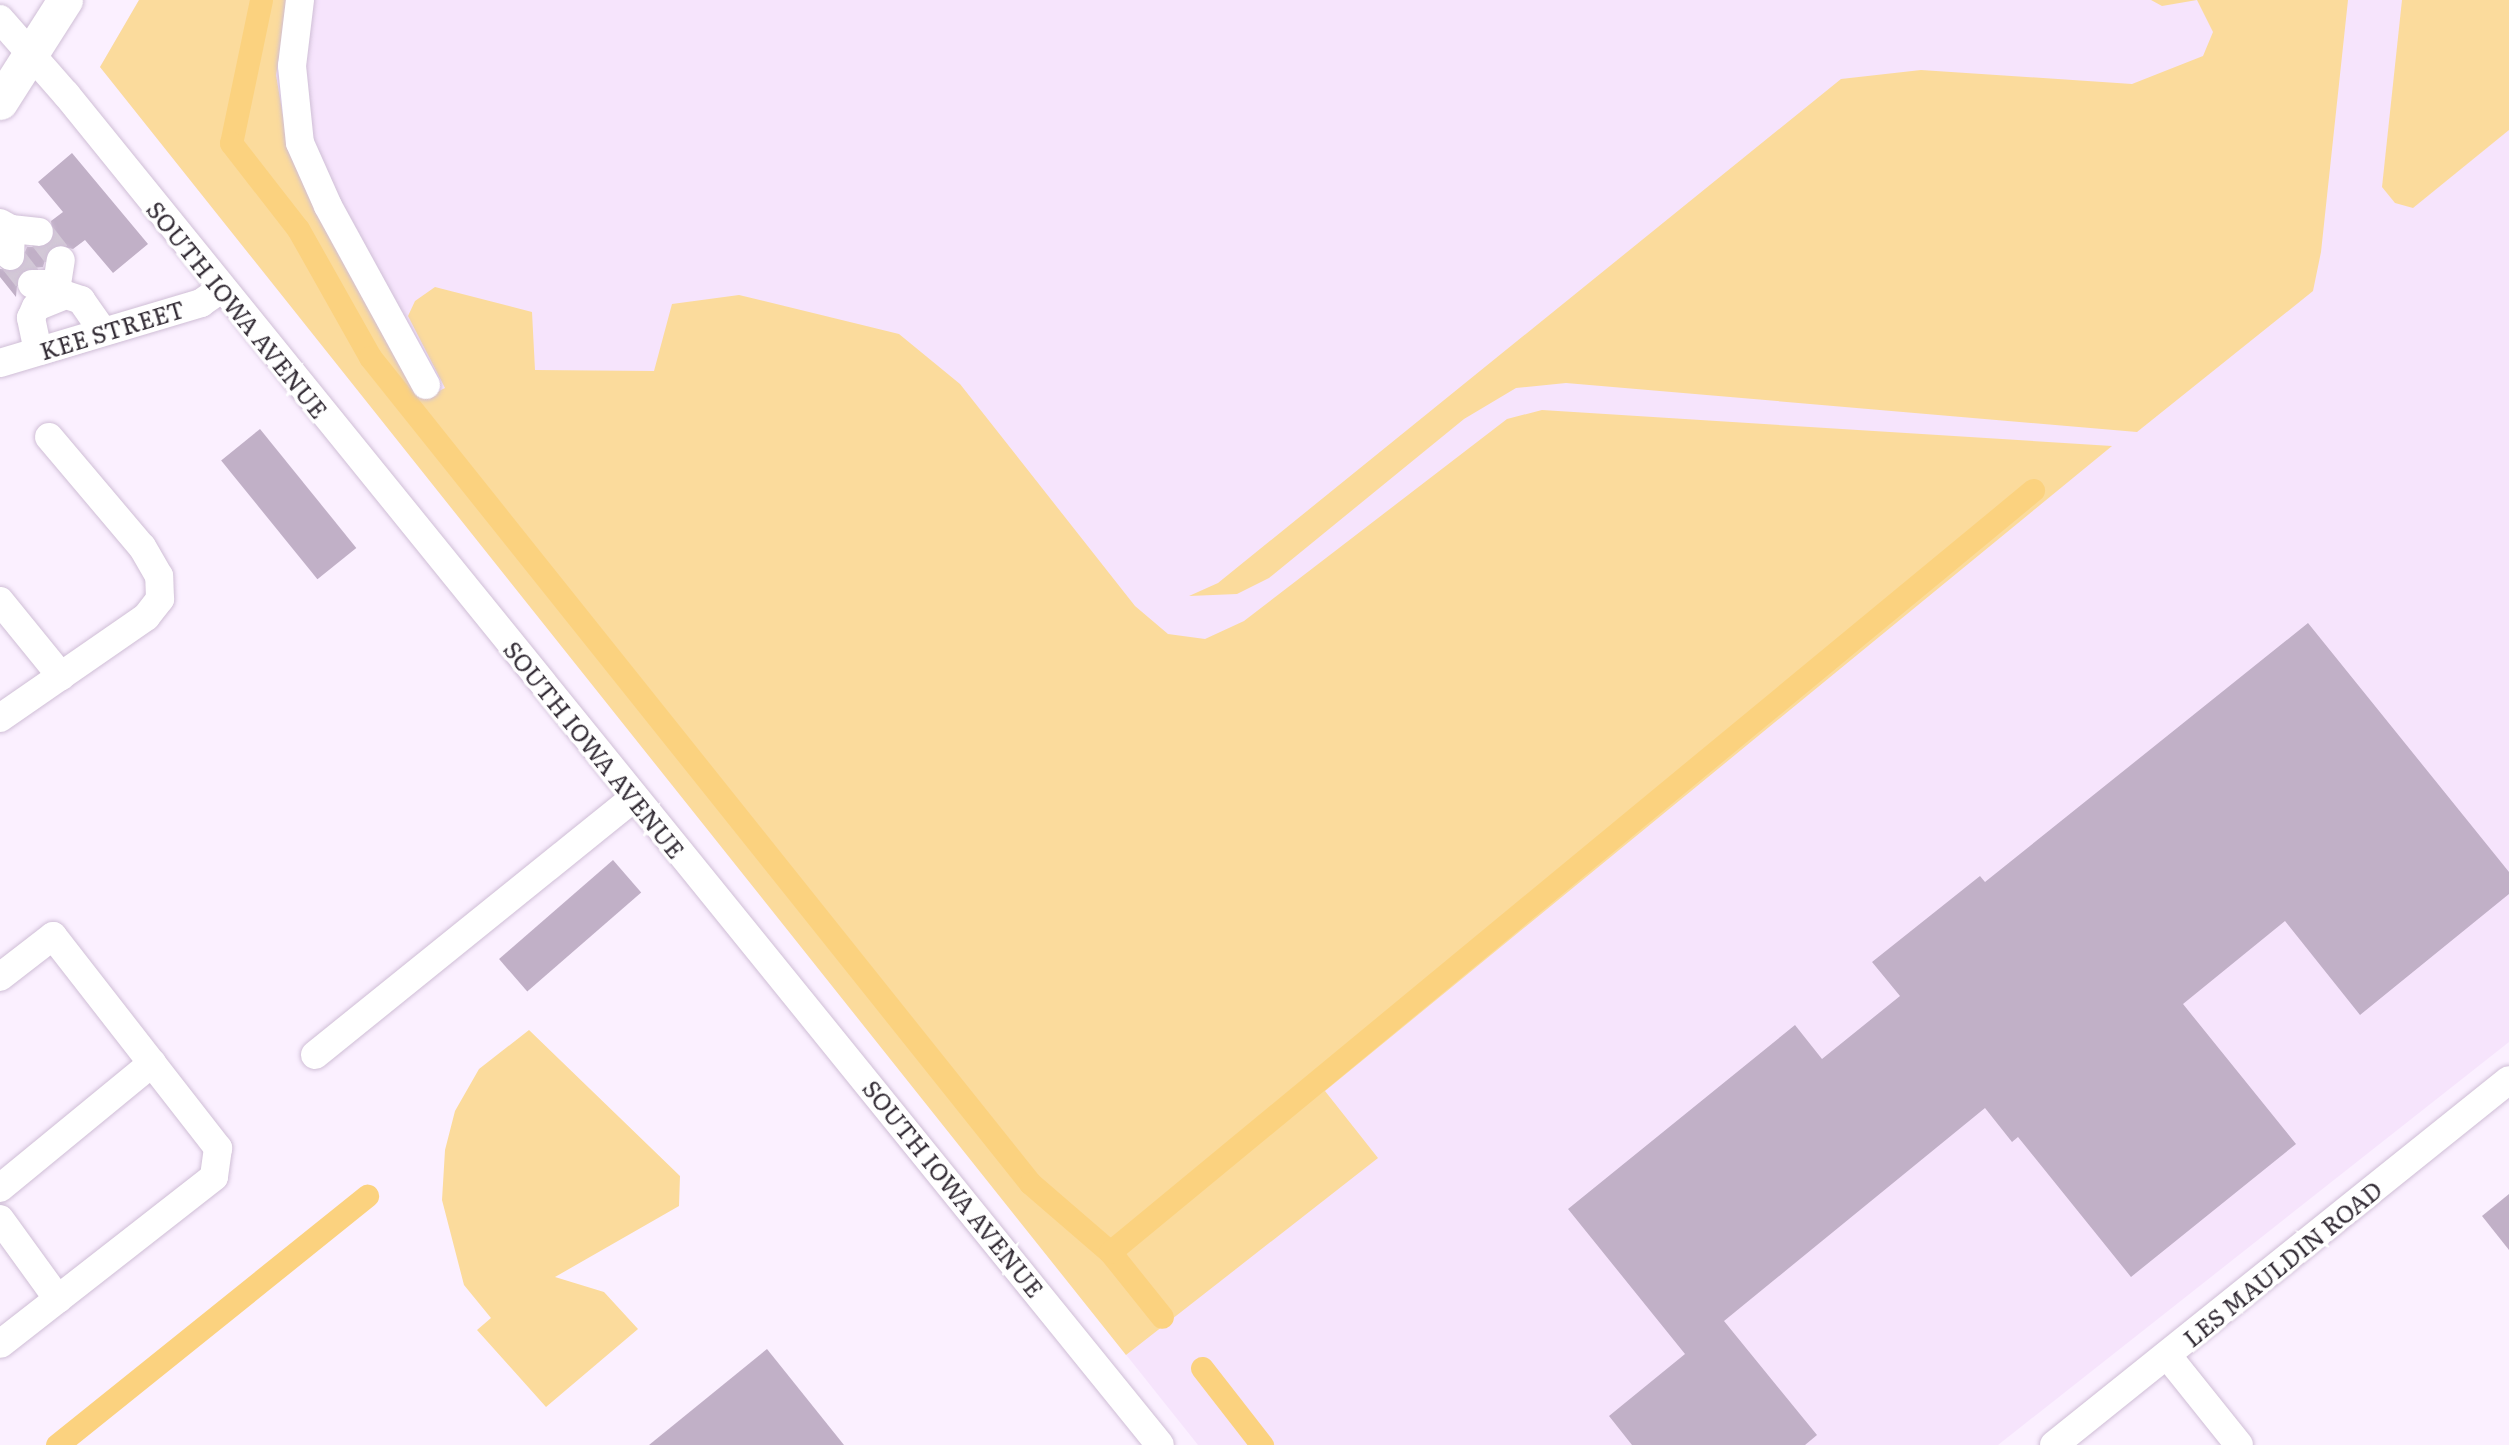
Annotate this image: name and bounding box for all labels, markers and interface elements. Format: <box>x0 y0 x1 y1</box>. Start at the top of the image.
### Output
street label: SOUTH IOWA AVENUE <box>142 195 334 423</box>
street label: KEE STREET <box>36 293 188 365</box>
street label: SOUTH IOWA AVENUE <box>499 635 691 863</box>
street label: SOUTH IOWA AVENUE <box>858 1074 1050 1302</box>
street label: LES MAULDIN ROAD <box>2177 1174 2387 1352</box>

